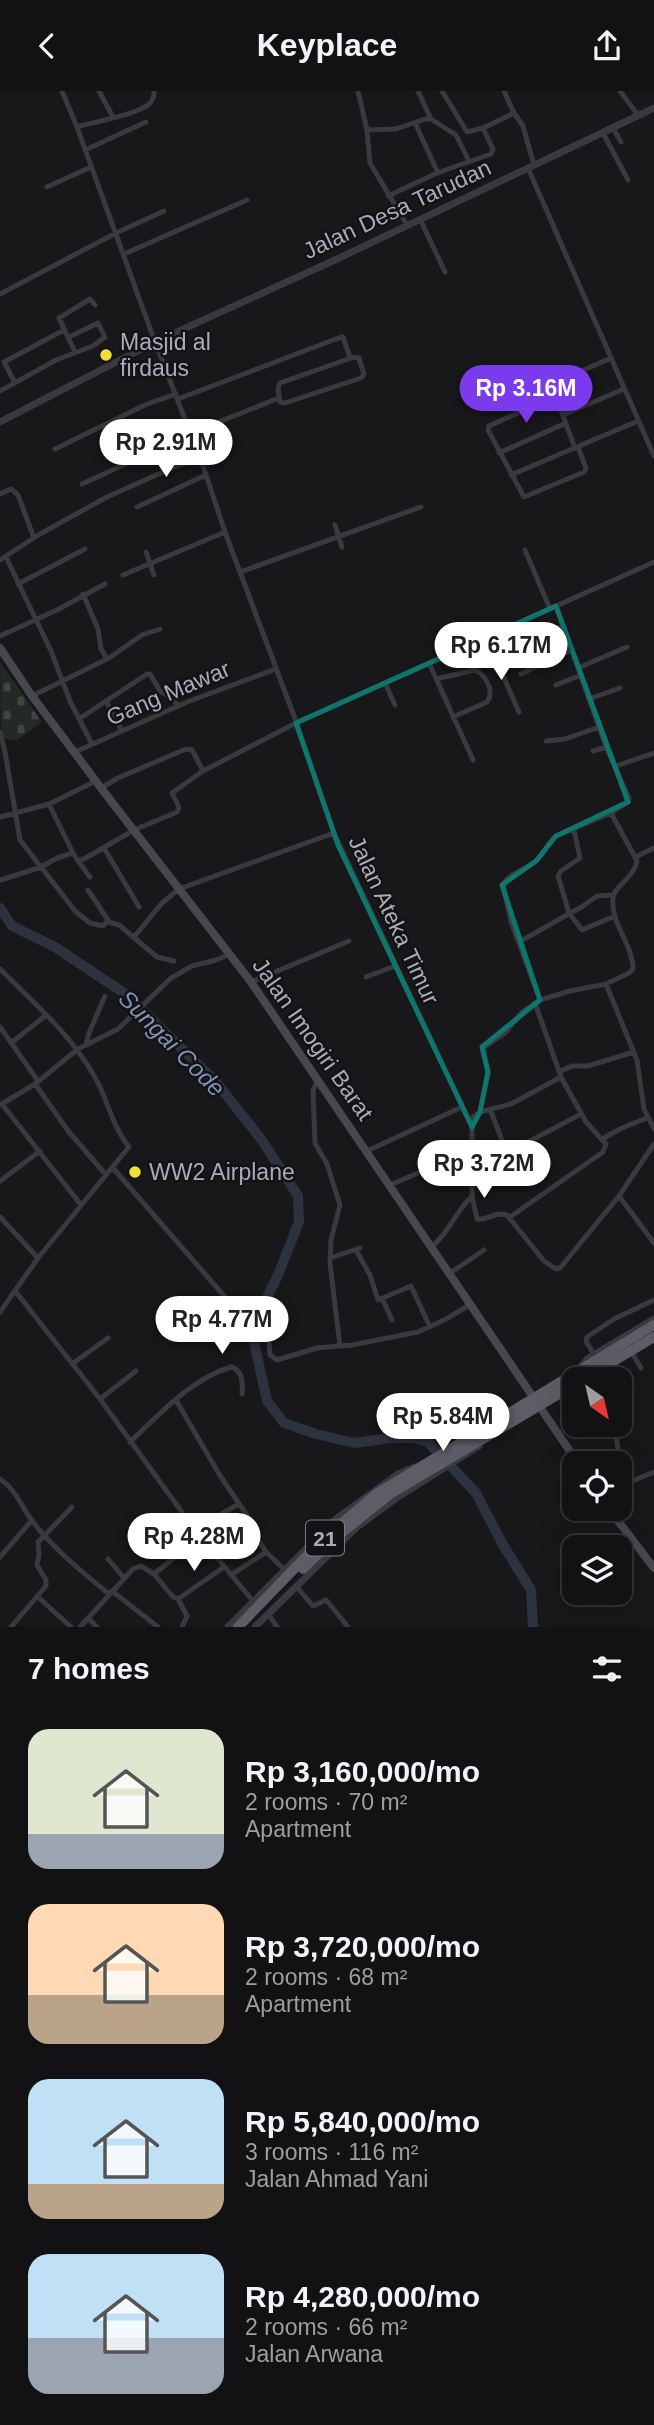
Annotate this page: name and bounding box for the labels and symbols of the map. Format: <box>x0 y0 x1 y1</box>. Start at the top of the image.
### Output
street label: Jalan Desa Tarudan <box>299 154 495 264</box>
place label: Masjid al firdaus <box>120 329 211 381</box>
marker: Masjid al firdaus <box>98 347 114 363</box>
pin: Rp 3.16M <box>454 365 598 425</box>
pin: Rp 2.91M <box>94 419 238 479</box>
pin: Rp 6.17M <box>429 623 573 682</box>
street label: Gang Mawar <box>102 655 234 731</box>
street label: Jalan Ateka Timur <box>344 832 445 1009</box>
street label: Jalan Imogiri Barat <box>247 953 379 1125</box>
water label: Sungai Code <box>113 984 231 1102</box>
pin: Rp 3.72M <box>412 1141 556 1200</box>
place label: WW2 Airplane <box>149 1159 295 1185</box>
marker: WW2 Airplane <box>127 1164 143 1180</box>
pin: Rp 4.77M <box>150 1297 294 1356</box>
north arrow <box>562 1367 632 1437</box>
pin: Rp 5.84M <box>371 1393 515 1453</box>
pin: Rp 4.28M <box>122 1513 266 1573</box>
road number: 21 <box>306 1521 344 1555</box>

